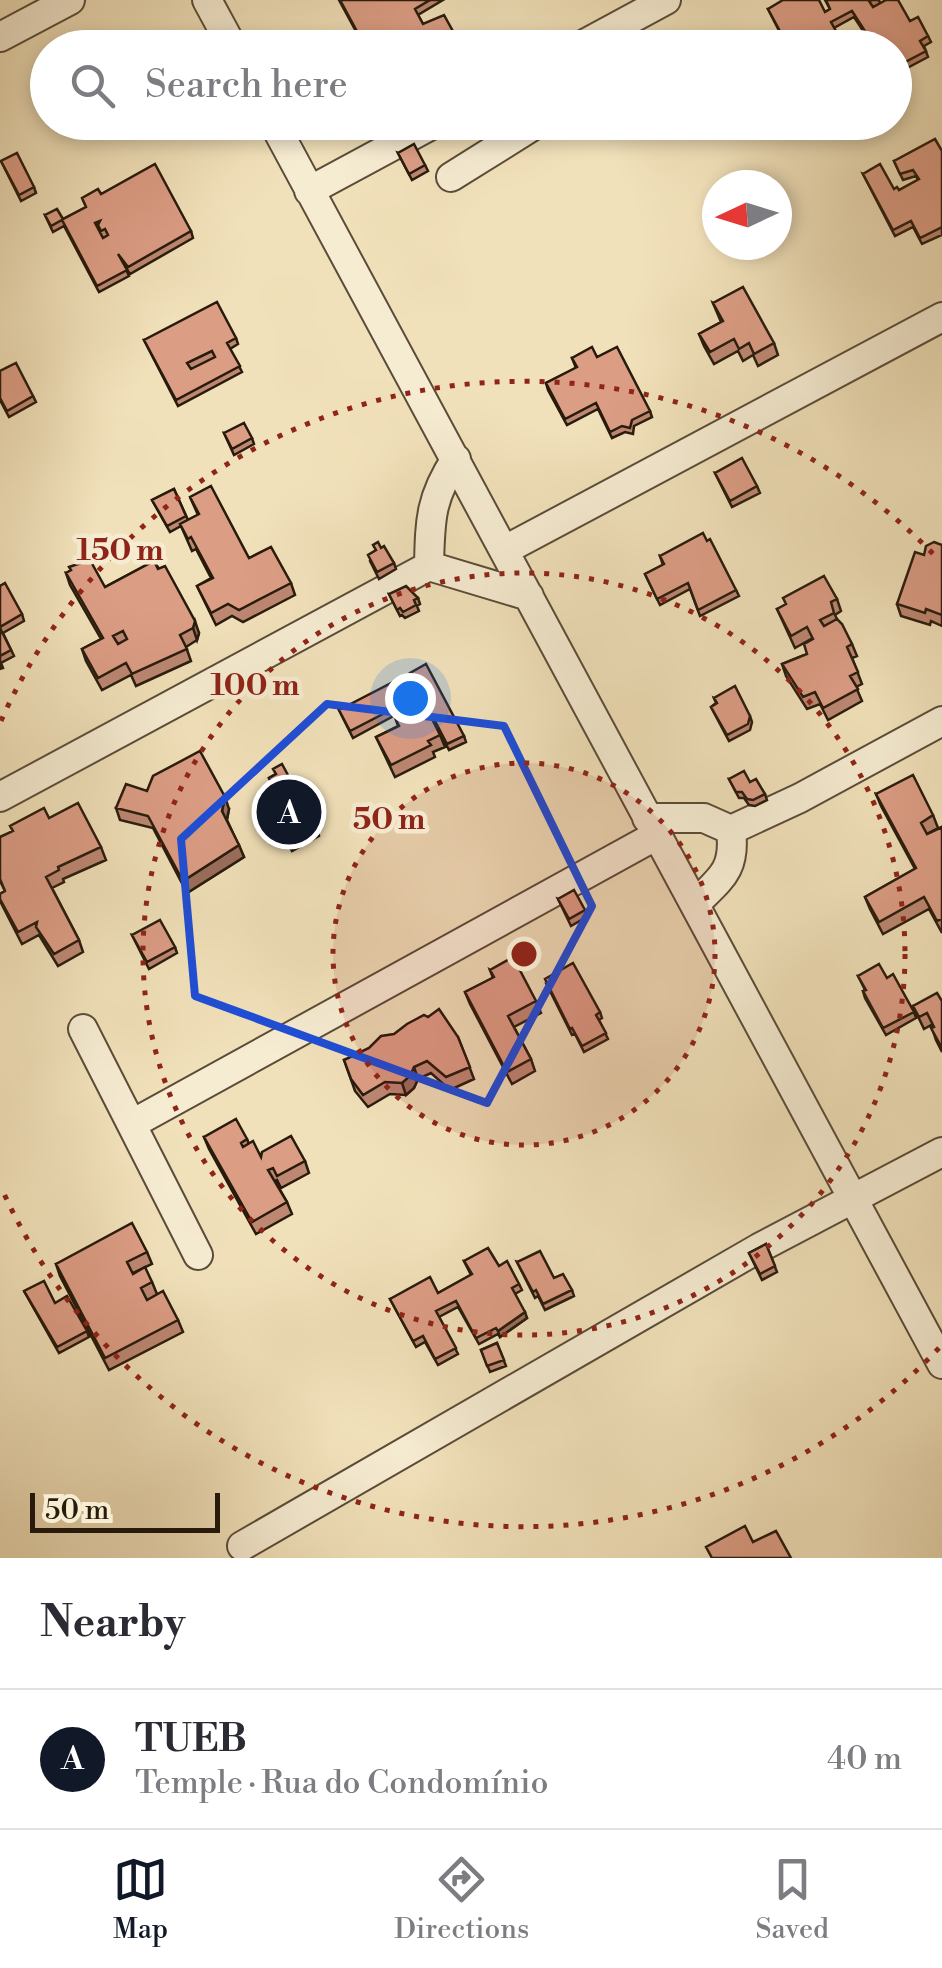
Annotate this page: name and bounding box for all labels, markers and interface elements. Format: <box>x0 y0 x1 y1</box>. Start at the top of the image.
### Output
search box <box>30 30 912 140</box>
icon: search <box>65 58 120 113</box>
text: Search here <box>145 62 348 109</box>
north arrow <box>702 170 792 260</box>
text: 150 m <box>77 532 163 570</box>
text: 100 m <box>210 667 300 705</box>
your location <box>385 673 436 724</box>
pin: A <box>256 774 322 850</box>
text: 50 m <box>353 801 425 839</box>
centre of rings <box>506 936 542 972</box>
scale bar <box>30 1488 220 1532</box>
text: 50 m <box>45 1493 109 1528</box>
text: Nearby <box>40 1597 185 1650</box>
text: TUEB <box>135 1716 247 1763</box>
text: A <box>61 1739 84 1779</box>
text: 40 m <box>827 1739 902 1779</box>
text: Temple · Rua do Condomínio <box>135 1763 549 1803</box>
tab: Map <box>113 1852 168 1947</box>
tab: Directions <box>394 1852 529 1947</box>
tab: Saved <box>755 1852 829 1947</box>

